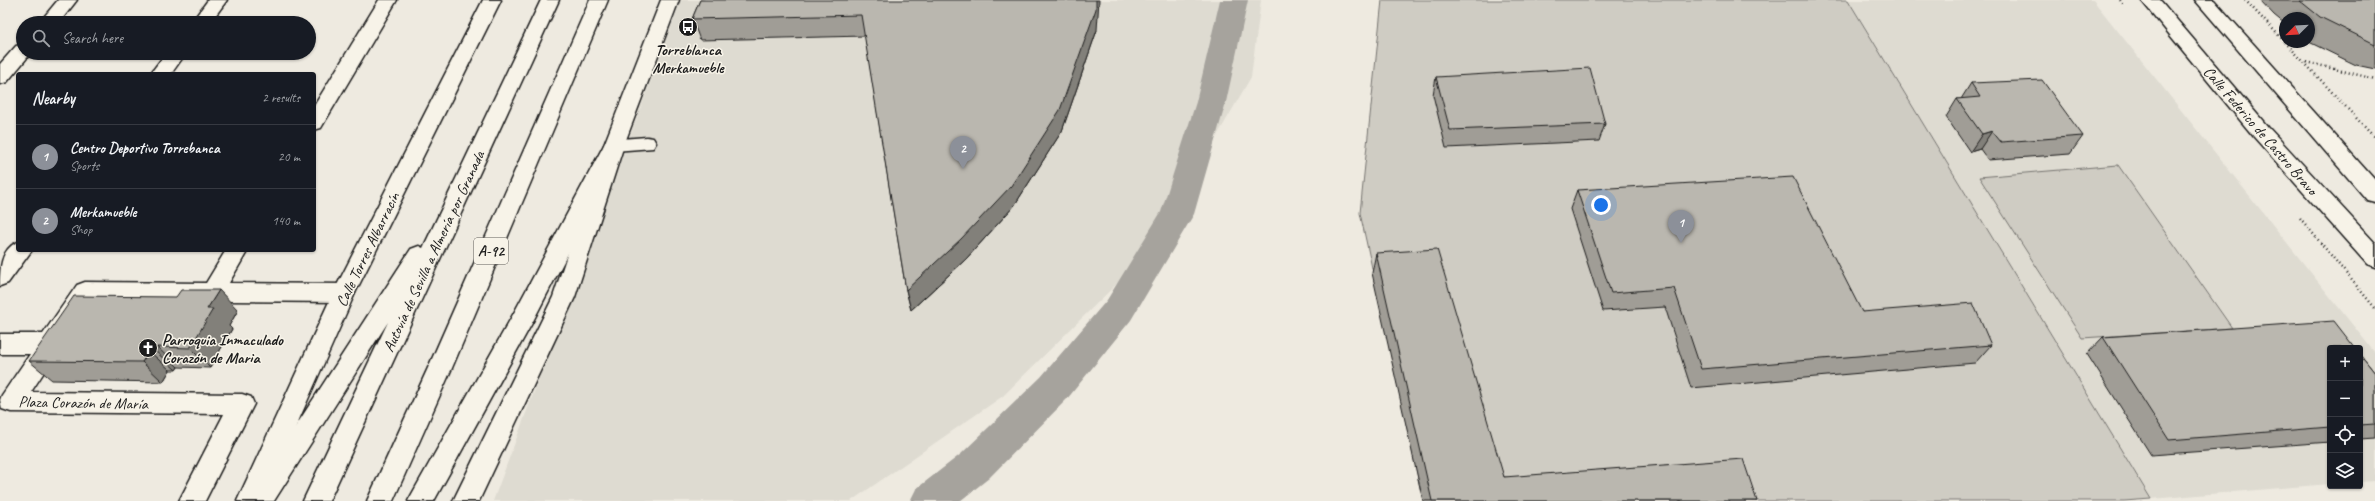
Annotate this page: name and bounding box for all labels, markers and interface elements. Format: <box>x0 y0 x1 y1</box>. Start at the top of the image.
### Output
north arrow <box>2279 12 2315 48</box>
search box <box>16 16 316 60</box>
bus stop icon: Torreblanca Merkamueble <box>677 16 699 38</box>
icon: search <box>30 27 52 49</box>
text: Search here <box>62 29 123 48</box>
place label: Torreblanca Merkamueble <box>653 40 725 78</box>
street label: Calle Federico de Castro Bravo <box>2199 62 2323 201</box>
text: Nearby <box>32 88 75 109</box>
text: 2 results <box>262 90 300 106</box>
pin: 2 <box>950 136 976 169</box>
text: Centro Deportivo Torrebanca <box>70 139 220 158</box>
street label: Autovía de Sevilla a Almería por Granada <box>378 146 490 355</box>
text: 1 <box>42 149 48 165</box>
text: 20 m <box>278 149 300 165</box>
text: Sports <box>70 158 99 174</box>
street label: Calle Torres Albarracín <box>332 188 405 310</box>
your location <box>1591 195 1611 215</box>
text: Merkamueble <box>70 203 137 222</box>
pin: 1 <box>1668 210 1694 243</box>
text: 2 <box>42 213 48 229</box>
text: 140 m <box>272 213 300 229</box>
text: Shop <box>70 222 92 238</box>
road number: A-92 <box>474 238 508 264</box>
place label: Parroquia Inmaculado Corazón de Maria <box>162 330 284 368</box>
church icon: Parroquia Inmaculado Corazón de Maria <box>137 337 159 359</box>
map controls <box>2327 345 2363 489</box>
button: + <box>2327 345 2363 381</box>
button: − <box>2327 381 2363 417</box>
street label: Plaza Corazón de María <box>18 392 149 414</box>
button: locate <box>2327 417 2363 453</box>
button: layers <box>2327 453 2363 489</box>

